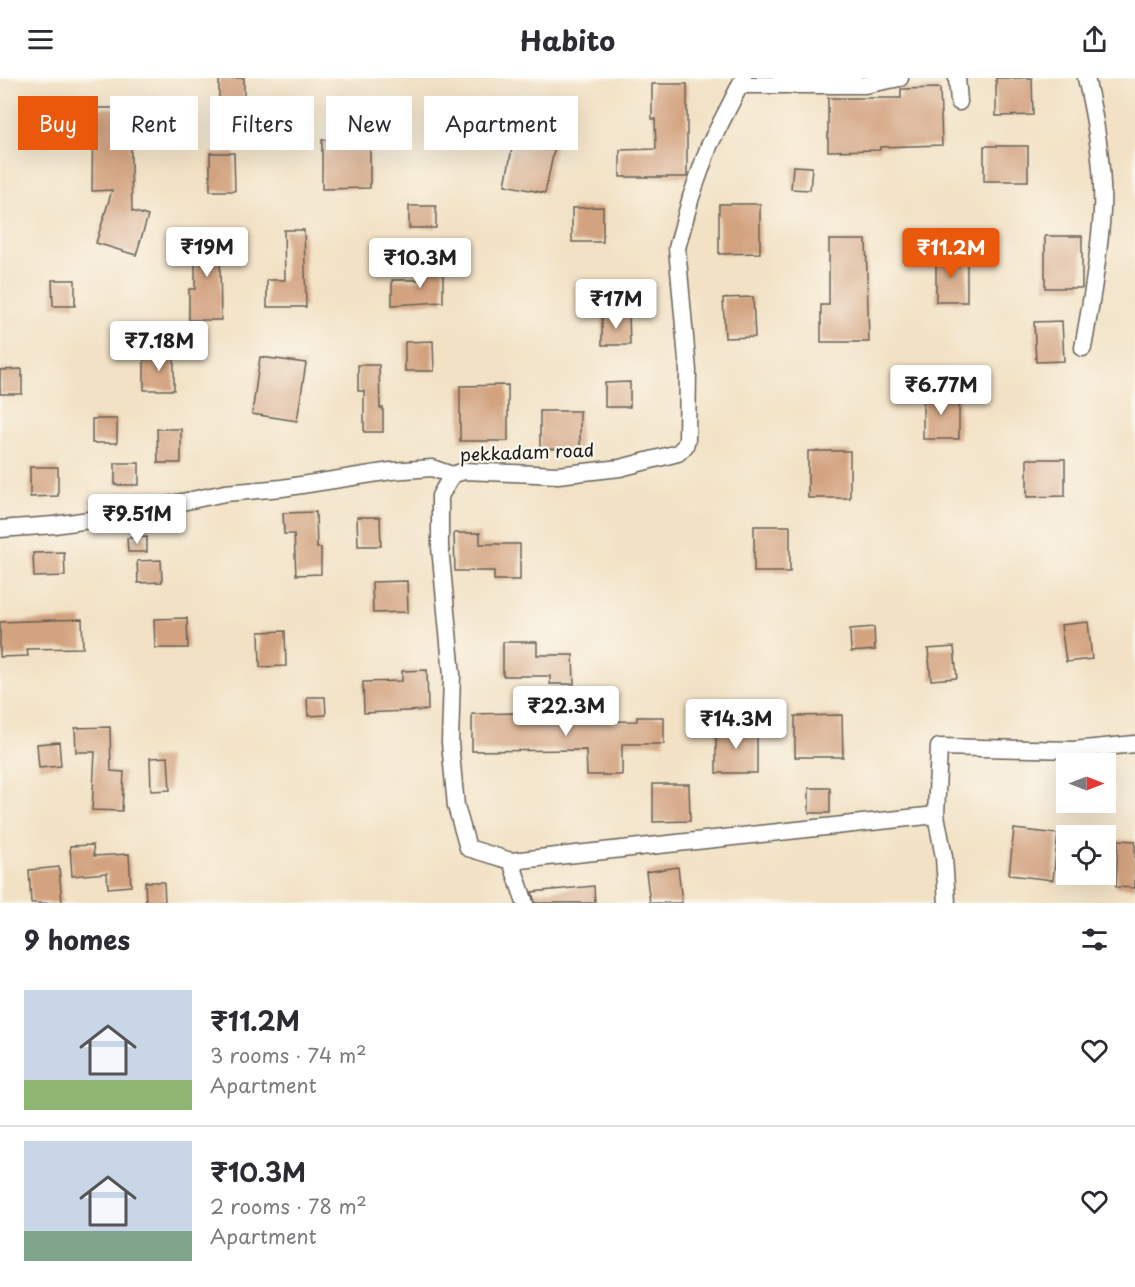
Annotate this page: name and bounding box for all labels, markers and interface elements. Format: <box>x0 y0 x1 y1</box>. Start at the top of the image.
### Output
text: Habito <box>520 19 615 60</box>
icon: menu <box>24 23 57 56</box>
icon: share <box>1078 23 1111 56</box>
chip: Buy <box>18 96 98 150</box>
chip: Rent <box>110 96 198 150</box>
chip: Filters <box>210 96 314 150</box>
chip: New <box>326 96 412 150</box>
chip: Apartment <box>424 96 578 150</box>
pin: ₹19M <box>171 227 243 278</box>
pin: ₹11.2M <box>902 228 1000 279</box>
text: ₹19M <box>180 231 234 261</box>
text: ₹11.2M <box>916 232 986 262</box>
pin: ₹10.3M <box>371 238 469 289</box>
text: ₹10.3M <box>383 242 457 272</box>
pin: ₹17M <box>580 279 652 330</box>
text: ₹17M <box>590 283 642 313</box>
pin: ₹7.18M <box>110 321 208 372</box>
text: ₹7.18M <box>124 325 194 355</box>
pin: ₹6.77M <box>892 365 990 416</box>
text: ₹6.77M <box>904 369 978 399</box>
street label: pekkadam road <box>459 436 595 467</box>
pin: ₹9.51M <box>88 494 186 545</box>
text: ₹9.51M <box>102 498 172 528</box>
pin: ₹22.3M <box>517 686 615 737</box>
text: ₹22.3M <box>527 690 605 720</box>
pin: ₹14.3M <box>687 699 785 750</box>
text: ₹14.3M <box>700 703 772 733</box>
north arrow <box>1056 753 1116 813</box>
map controls <box>1056 753 1116 885</box>
button: locate <box>1056 825 1116 885</box>
text: 9 homes <box>24 920 130 959</box>
icon: filters <box>1078 923 1111 956</box>
text: ₹11.2M <box>210 1001 300 1040</box>
icon: home <box>72 1014 144 1086</box>
icon: heart <box>1078 1034 1111 1067</box>
text: 3 rooms · 74 m² <box>210 1040 367 1070</box>
text: Apartment <box>210 1070 317 1100</box>
text: ₹10.3M <box>210 1152 306 1191</box>
icon: home <box>72 1165 144 1237</box>
icon: heart <box>1078 1185 1111 1218</box>
text: 2 rooms · 78 m² <box>210 1191 367 1221</box>
text: Apartment <box>210 1221 317 1251</box>

